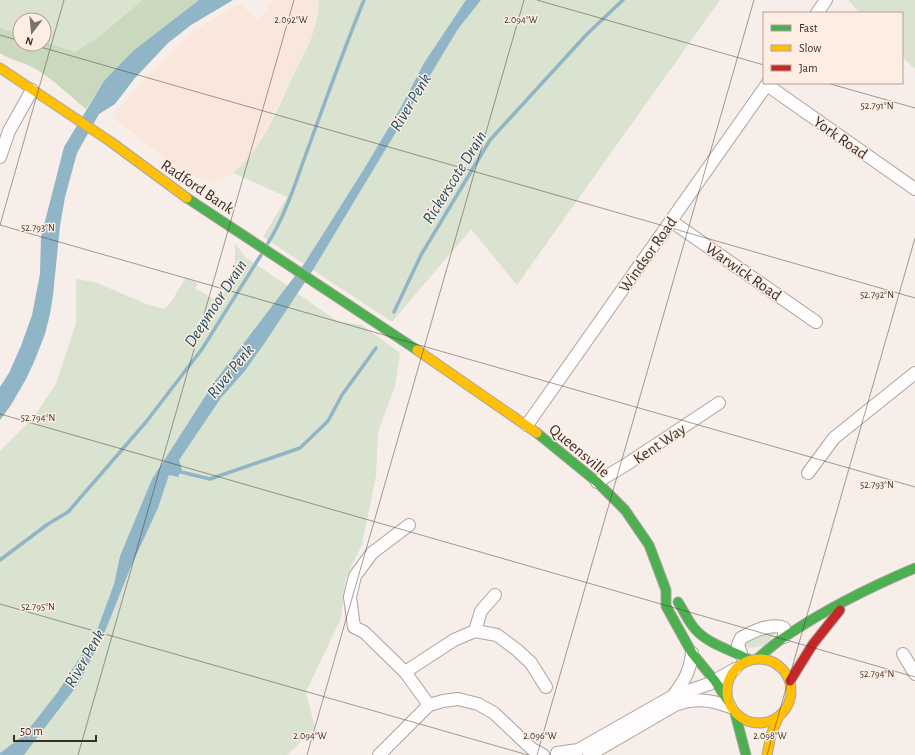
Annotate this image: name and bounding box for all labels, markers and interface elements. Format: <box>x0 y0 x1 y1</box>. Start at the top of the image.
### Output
north arrow <box>12 12 52 52</box>
legend <box>763 12 903 84</box>
text: 2.092°W <box>274 15 308 25</box>
text: 2.094°W <box>504 15 538 25</box>
text: Fast <box>799 22 818 34</box>
text: N <box>24 35 35 47</box>
text: Slow <box>799 42 821 54</box>
text: Jam <box>799 62 818 74</box>
water label: River Penk <box>387 70 434 134</box>
text: 52.791°N <box>860 101 894 111</box>
street label: York Road <box>810 113 870 162</box>
water label: Rickerscote Drain <box>419 128 490 227</box>
street label: Radford Bank <box>158 157 237 217</box>
street label: Windsor Road <box>616 214 680 295</box>
text: 52.793°N <box>21 223 55 233</box>
street label: Warwick Road <box>703 240 784 304</box>
water label: Deepmoor Drain <box>181 257 251 350</box>
text: 52.792°N <box>860 290 894 300</box>
water label: River Penk <box>204 341 257 401</box>
text: 52.794°N <box>21 413 55 423</box>
street label: Queensville <box>546 421 613 481</box>
street label: Kent Way <box>631 421 689 468</box>
text: 52.793°N <box>860 480 894 490</box>
text: 52.795°N <box>21 602 55 612</box>
water label: River Penk <box>61 626 108 690</box>
text: 52.794°N <box>860 669 894 679</box>
scale bar <box>14 717 96 743</box>
text: 50 m <box>20 725 43 737</box>
text: 2.094°W <box>293 731 327 741</box>
text: 2.096°W <box>523 731 557 741</box>
text: 2.098°W <box>753 731 787 741</box>

